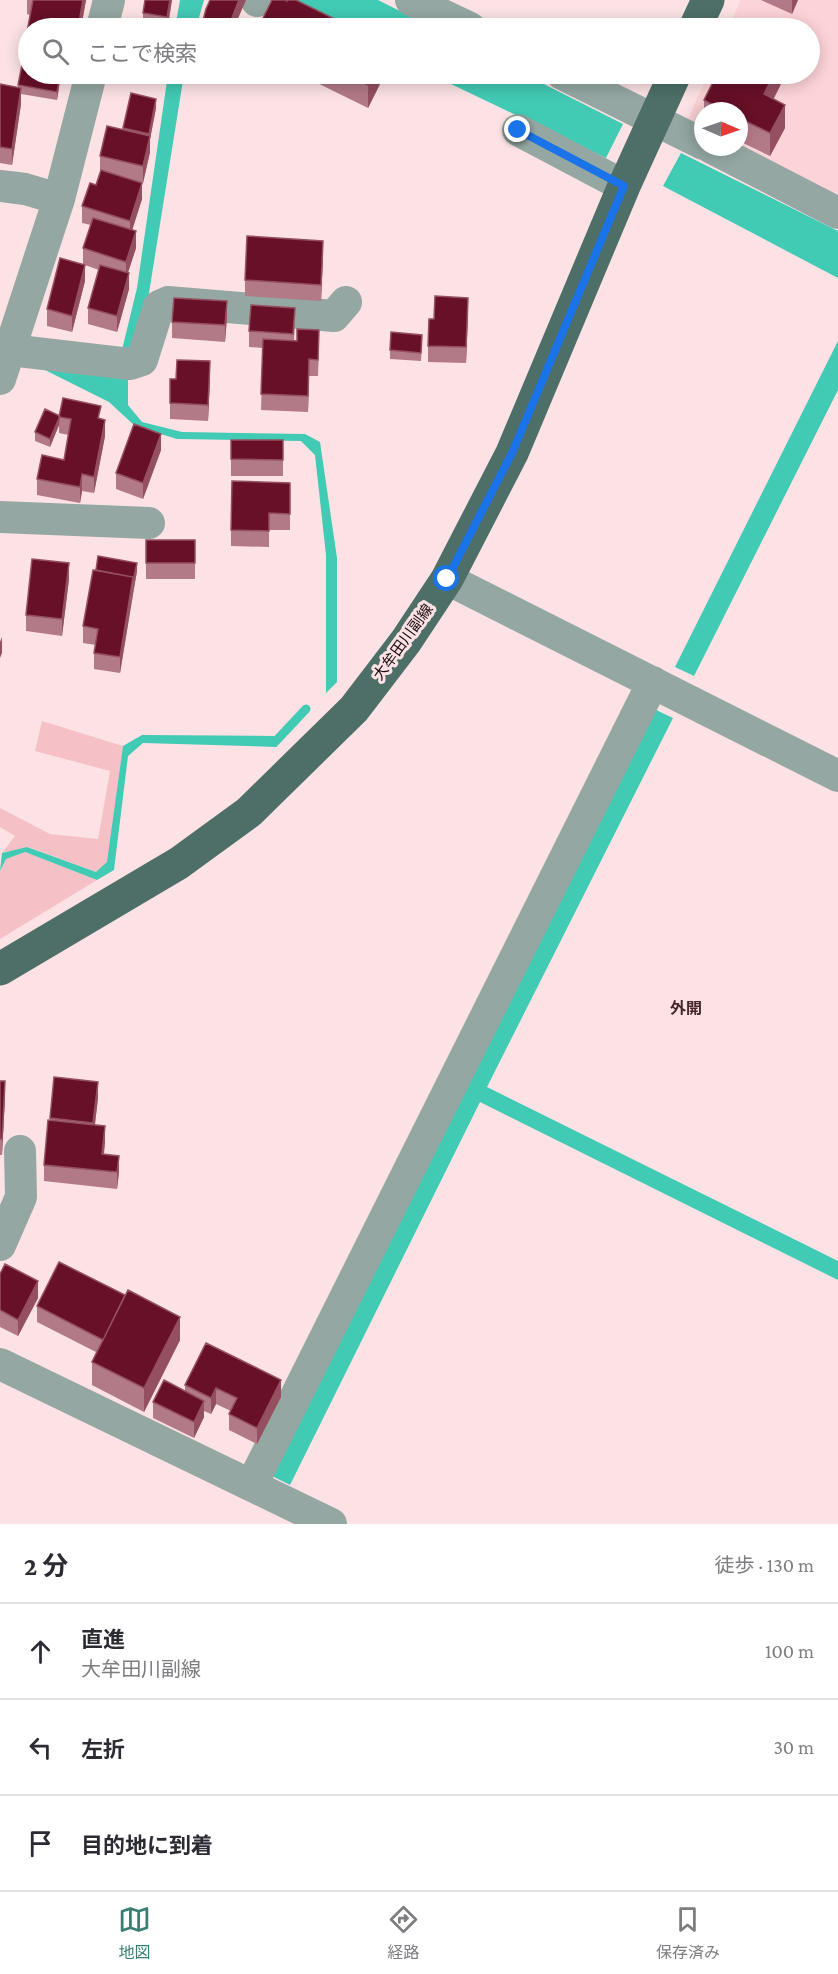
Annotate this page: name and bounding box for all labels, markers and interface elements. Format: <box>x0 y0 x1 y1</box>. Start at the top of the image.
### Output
search box <box>18 18 820 84</box>
icon: search <box>39 35 72 68</box>
text: ここで検索 <box>87 41 197 66</box>
north arrow <box>694 102 748 156</box>
route end <box>504 116 530 142</box>
route start <box>433 565 459 591</box>
street label: 大牟田川副線 <box>370 601 436 683</box>
district label: 外開 <box>670 1000 702 1017</box>
text: 2 分 <box>24 1552 68 1581</box>
text: 徒歩 · 130 m <box>714 1554 814 1576</box>
text: 直進 <box>81 1627 125 1652</box>
icon: ahead <box>24 1635 57 1668</box>
text: 100 m <box>765 1640 814 1662</box>
text: 大牟田川副線 <box>81 1658 201 1680</box>
icon: left <box>24 1731 57 1764</box>
text: 30 m <box>773 1736 814 1758</box>
text: 左折 <box>81 1737 125 1762</box>
icon: arrive <box>24 1827 57 1860</box>
text: 目的地に到着 <box>81 1833 213 1858</box>
tab: 地図 <box>118 1903 151 1963</box>
tab: 経路 <box>387 1903 420 1963</box>
tab: 保存済み <box>656 1903 720 1963</box>

